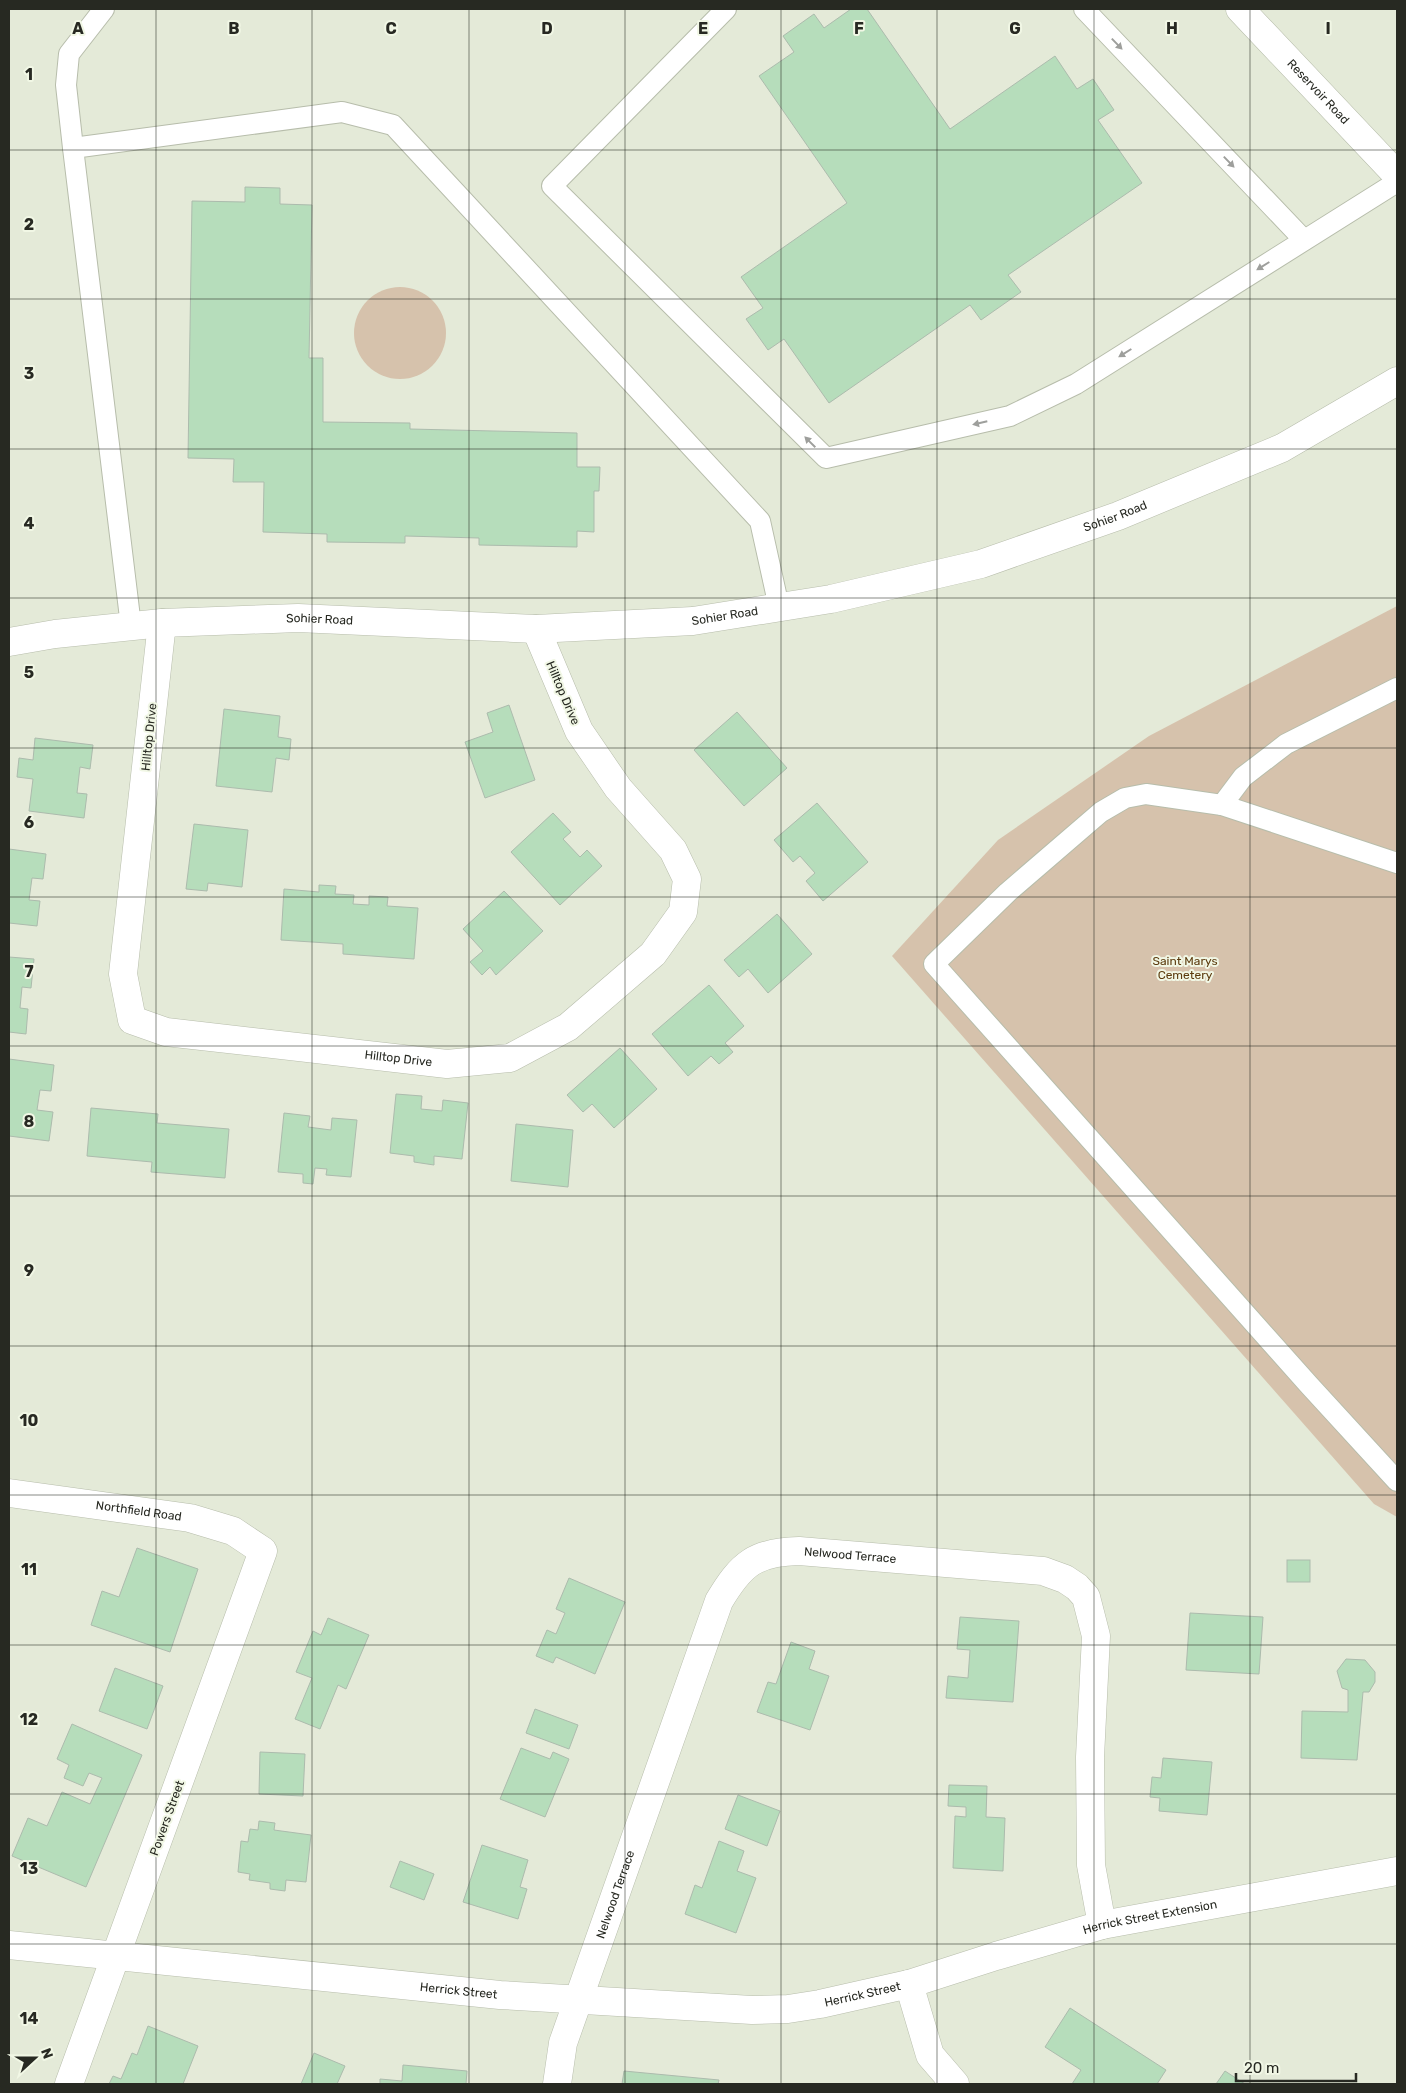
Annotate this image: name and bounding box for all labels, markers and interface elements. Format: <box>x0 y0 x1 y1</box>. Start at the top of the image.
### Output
text: A <box>72 19 84 38</box>
text: B <box>228 19 240 38</box>
text: C <box>385 19 397 38</box>
text: D <box>541 19 553 38</box>
text: E <box>698 19 708 38</box>
text: F <box>854 19 864 38</box>
text: G <box>1009 19 1021 38</box>
text: H <box>1166 19 1178 38</box>
text: I <box>1325 19 1331 38</box>
one-way arrow <box>1111 38 1123 50</box>
street label: Reservoir Road <box>1284 57 1352 127</box>
text: 1 <box>25 65 33 84</box>
one-way arrow <box>1223 156 1235 168</box>
text: 2 <box>24 215 34 234</box>
one-way arrow <box>1256 262 1269 271</box>
one-way arrow <box>1118 348 1132 358</box>
text: 3 <box>24 364 34 383</box>
one-way arrow <box>972 419 987 427</box>
one-way arrow <box>804 436 816 448</box>
street label: Sohier Road <box>1081 498 1149 535</box>
text: 4 <box>24 514 35 533</box>
street label: Sohier Road <box>691 604 759 628</box>
street label: Sohier Road <box>286 611 353 628</box>
street label: Hilltop Drive <box>543 659 583 727</box>
text: 5 <box>24 663 34 682</box>
street label: Hilltop Drive <box>138 702 160 771</box>
text: 6 <box>24 813 34 832</box>
park label: Saint Marys Cemetery <box>1152 954 1218 982</box>
text: 7 <box>24 962 34 981</box>
street label: Hilltop Drive <box>364 1048 433 1069</box>
text: 8 <box>24 1112 35 1131</box>
text: 9 <box>24 1261 34 1280</box>
text: 10 <box>20 1411 39 1430</box>
street label: Northfield Road <box>95 1498 183 1524</box>
street label: Nelwood Terrace <box>803 1544 897 1566</box>
text: 11 <box>21 1560 37 1579</box>
text: 12 <box>20 1710 38 1729</box>
street label: Powers Street <box>147 1778 187 1857</box>
street label: Nelwood Terrace <box>593 1848 638 1940</box>
text: 13 <box>20 1859 38 1878</box>
street label: Herrick Street Extension <box>1081 1897 1218 1937</box>
street label: Herrick Street <box>823 1979 902 2010</box>
street label: Herrick Street <box>419 1980 498 2002</box>
text: 14 <box>20 2009 39 2028</box>
north arrow <box>10 2033 60 2083</box>
text: N <box>37 2046 56 2061</box>
scale bar <box>1236 2050 1356 2082</box>
text: 20 m <box>1244 2059 1279 2077</box>

